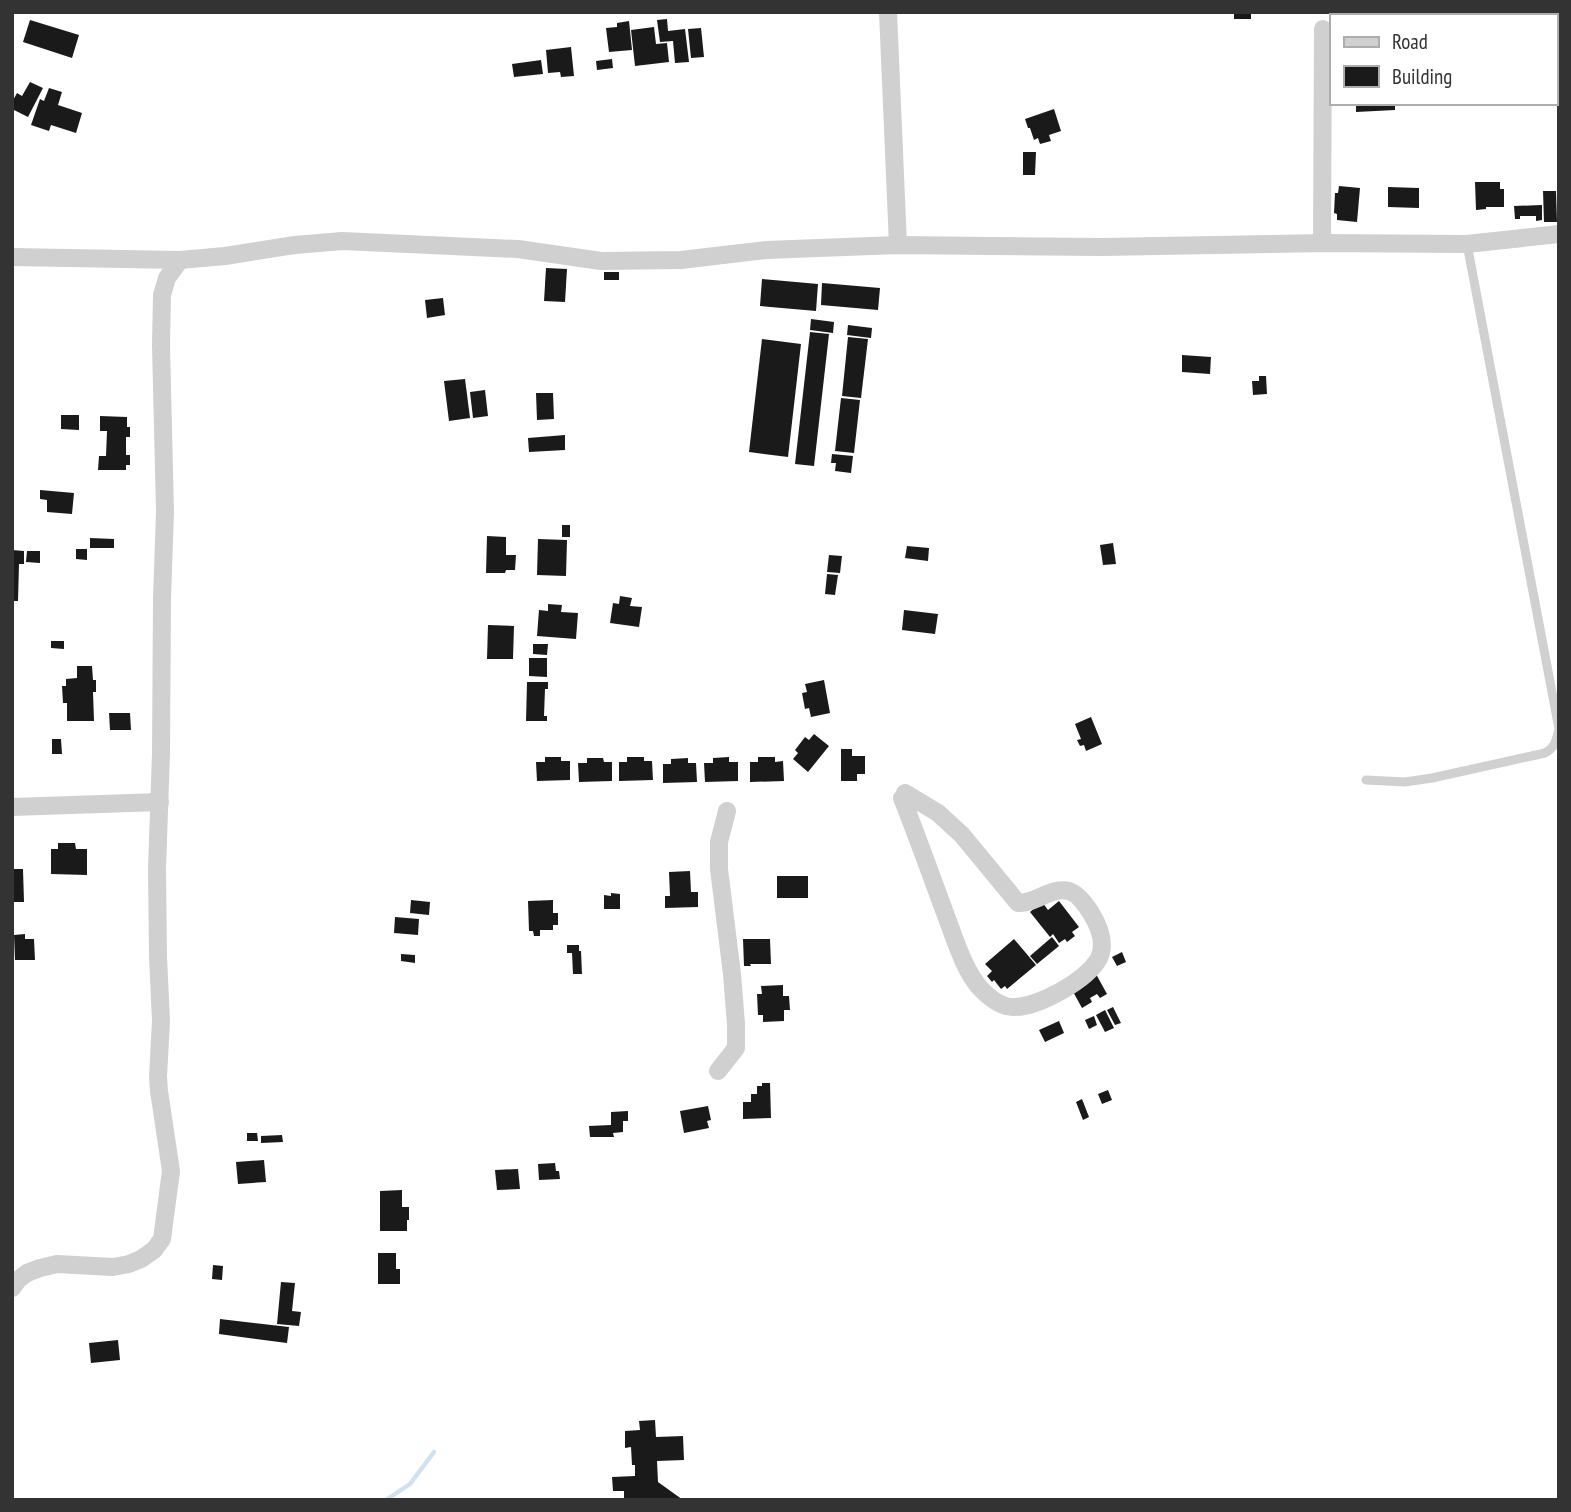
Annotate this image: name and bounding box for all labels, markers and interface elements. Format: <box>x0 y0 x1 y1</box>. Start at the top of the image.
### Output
legend <box>1330 14 1557 105</box>
text: Road <box>1392 28 1428 55</box>
text: Building <box>1392 63 1452 90</box>

